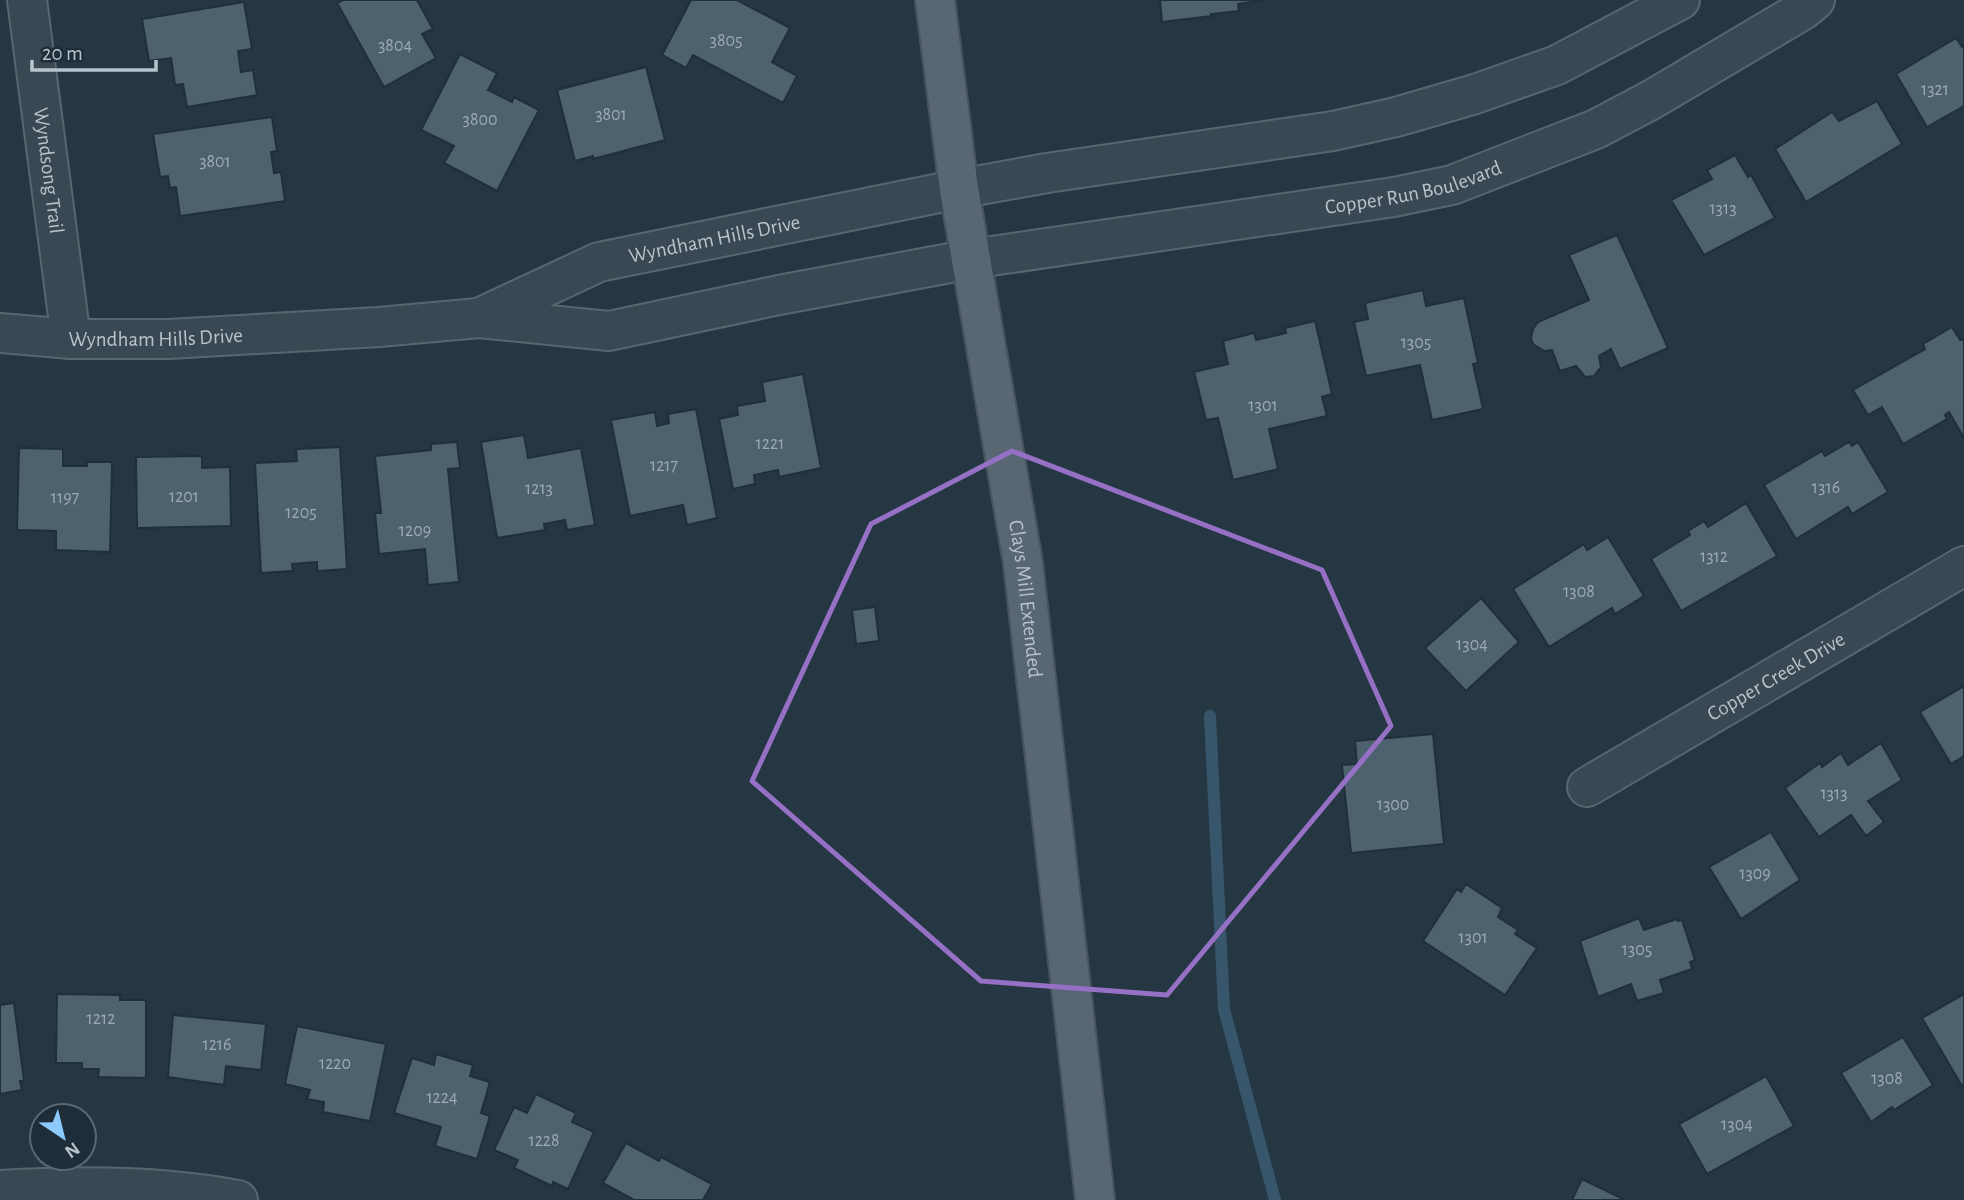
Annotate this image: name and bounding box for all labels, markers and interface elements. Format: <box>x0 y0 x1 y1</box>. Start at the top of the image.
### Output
scale bar <box>32 28 156 72</box>
house number: 3805 <box>710 32 742 50</box>
house number: 3804 <box>378 37 412 55</box>
text: 20 m <box>42 43 83 64</box>
house number: 1321 <box>1921 81 1949 99</box>
street label: Wyndsong Trail <box>31 106 68 235</box>
house number: 3801 <box>595 106 627 124</box>
house number: 3800 <box>463 111 497 129</box>
house number: 3801 <box>199 153 231 171</box>
street label: Copper Run Boulevard <box>1323 156 1504 218</box>
house number: 1313 <box>1709 200 1737 218</box>
street label: Wyndham Hills Drive <box>627 211 802 266</box>
street label: Wyndham Hills Drive <box>69 324 243 350</box>
house number: 1305 <box>1401 334 1431 352</box>
house number: 1301 <box>1248 397 1278 415</box>
house number: 1221 <box>756 435 784 453</box>
house number: 1217 <box>650 457 678 475</box>
house number: 1316 <box>1812 479 1840 497</box>
house number: 1213 <box>525 480 553 498</box>
house number: 1201 <box>169 488 199 506</box>
house number: 1197 <box>51 489 79 507</box>
house number: 1205 <box>285 504 317 522</box>
street label: Clays Mill Extended <box>1005 518 1046 679</box>
house number: 1209 <box>399 522 431 540</box>
house number: 1312 <box>1700 548 1728 566</box>
house number: 1308 <box>1563 583 1595 601</box>
street label: Copper Creek Drive <box>1704 628 1848 725</box>
house number: 1304 <box>1456 636 1488 654</box>
house number: 1313 <box>1820 785 1848 803</box>
house number: 1300 <box>1377 796 1409 814</box>
house number: 1309 <box>1739 865 1771 883</box>
house number: 1301 <box>1458 929 1488 947</box>
house number: 1305 <box>1622 941 1652 959</box>
house number: 1212 <box>87 1010 115 1028</box>
house number: 1216 <box>202 1036 232 1054</box>
house number: 1220 <box>319 1055 351 1073</box>
house number: 1308 <box>1871 1070 1903 1088</box>
house number: 1224 <box>426 1089 458 1107</box>
north arrow <box>28 1102 98 1172</box>
house number: 1304 <box>1721 1116 1753 1134</box>
house number: 1228 <box>528 1132 560 1150</box>
text: N <box>61 1138 83 1161</box>

